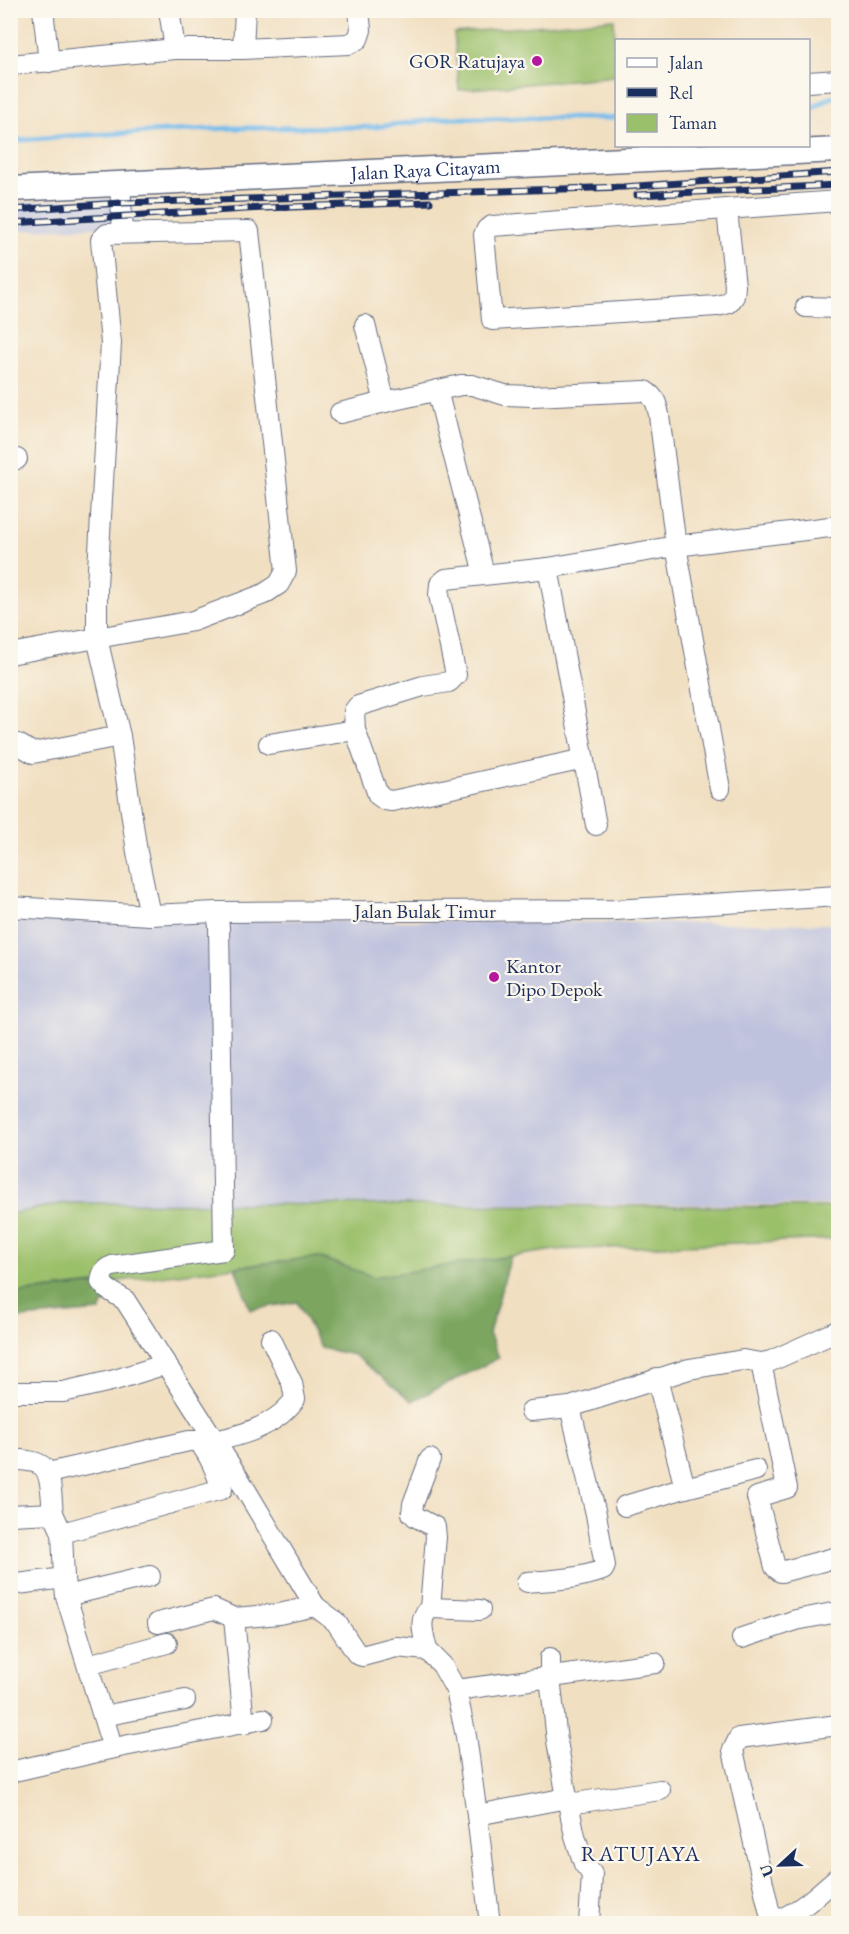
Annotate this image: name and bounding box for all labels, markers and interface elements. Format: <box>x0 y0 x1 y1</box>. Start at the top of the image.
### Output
legend <box>615 39 810 147</box>
place label: GOR Ratujaya <box>409 48 525 74</box>
text: Jalan <box>667 51 704 74</box>
marker: GOR Ratujaya <box>530 54 544 68</box>
text: Rel <box>669 81 693 104</box>
text: Taman <box>669 111 718 134</box>
street label: Jalan Raya Citayam <box>348 153 501 186</box>
street label: Jalan Bulak Timur <box>352 898 496 924</box>
place label: Kantor Dipo Depok <box>506 953 603 1002</box>
marker: Kantor Dipo Depok <box>487 970 501 984</box>
north arrow <box>750 1835 810 1895</box>
district label: RATUJAYA <box>581 1839 701 1868</box>
text: U <box>755 1861 779 1880</box>

